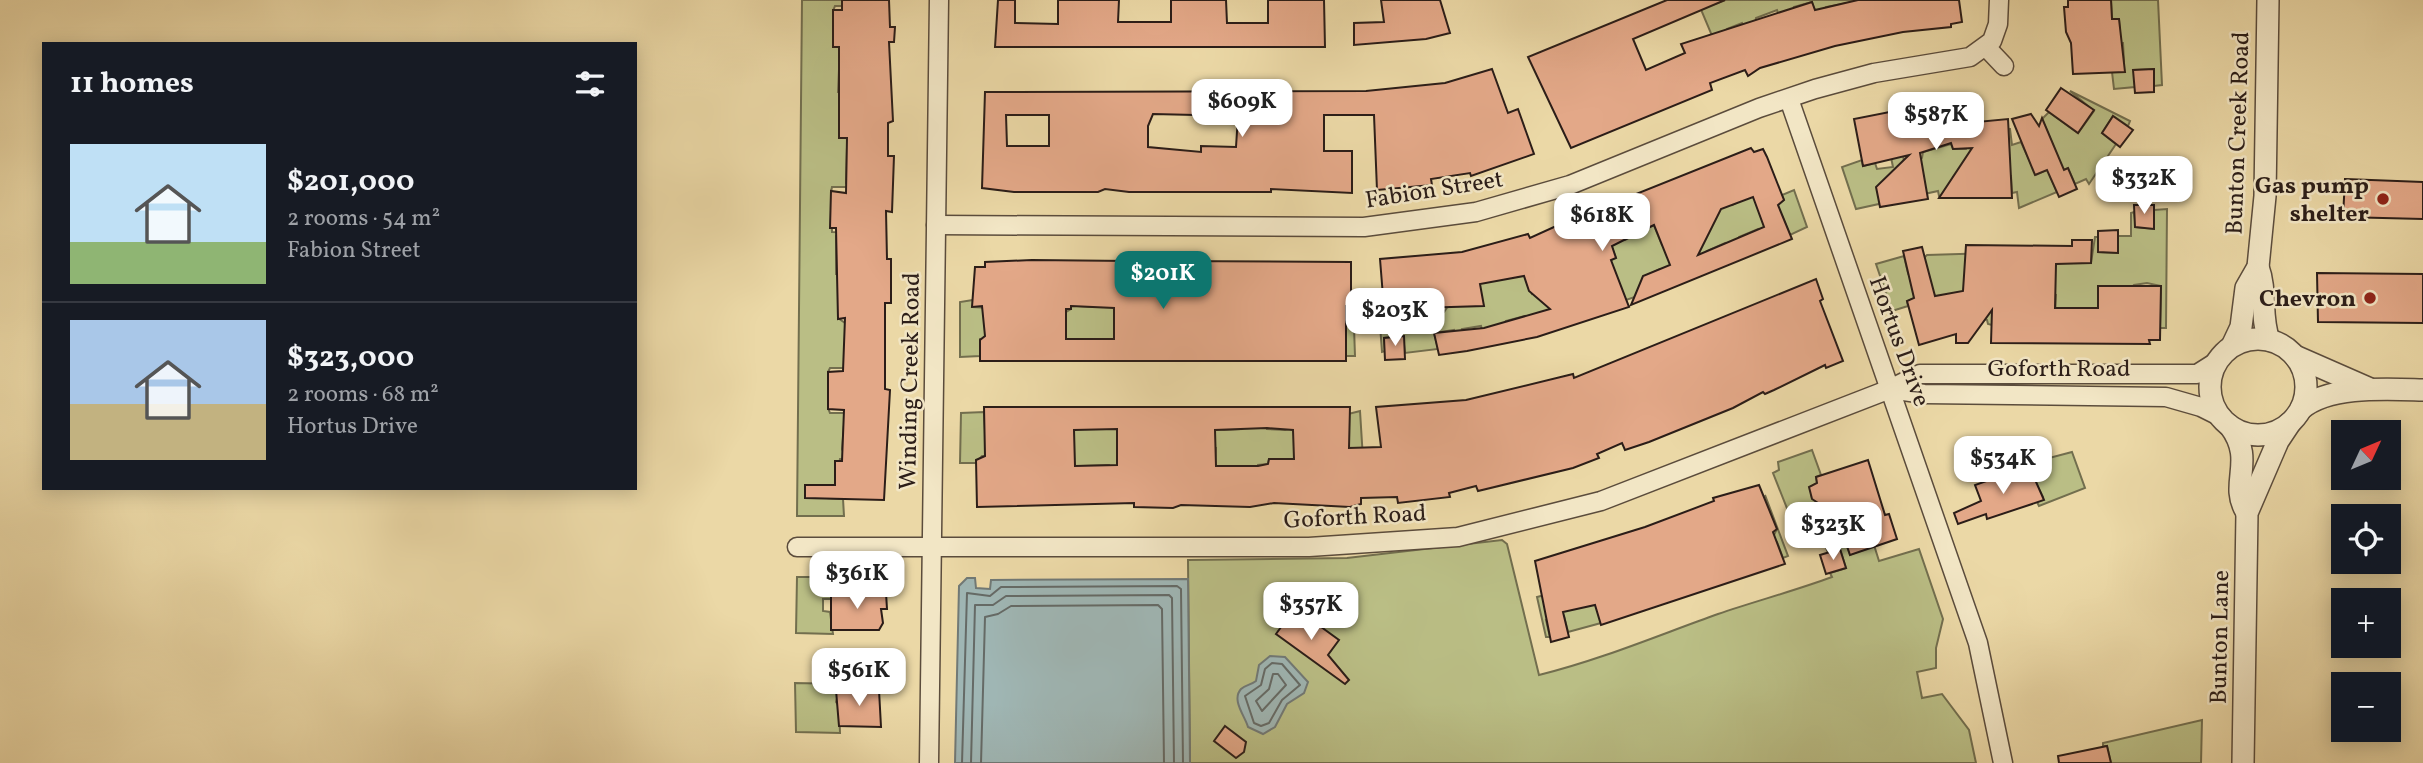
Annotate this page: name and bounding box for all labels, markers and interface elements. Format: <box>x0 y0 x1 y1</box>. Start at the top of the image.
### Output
street label: Bunton Creek Road <box>2218 31 2260 235</box>
text: 11 homes <box>70 63 194 105</box>
icon: filters <box>571 65 609 103</box>
pin: $609K <box>1193 80 1291 139</box>
text: $609K <box>1207 86 1277 118</box>
pin: $587K <box>1887 92 1985 152</box>
text: $587K <box>1904 99 1968 131</box>
pin: $332K <box>2095 156 2193 216</box>
text: $201,000 <box>287 161 414 203</box>
street label: Fabion Street <box>1363 163 1506 219</box>
text: $332K <box>2112 163 2176 195</box>
place label: Gas pump shelter <box>2255 170 2369 232</box>
icon: home <box>126 172 210 256</box>
marker: Gas pump shelter <box>2375 191 2391 207</box>
pin: $618K <box>1553 194 1651 253</box>
text: $618K <box>1570 200 1634 232</box>
text: 2 rooms · 54 m² <box>287 203 440 235</box>
text: Fabion Street <box>287 235 421 267</box>
pin: $201K <box>1114 252 1212 311</box>
text: $201K <box>1131 258 1195 290</box>
street label: Winding Creek Road <box>892 272 930 490</box>
street label: Hortus Drive <box>1859 272 1937 412</box>
place label: Chevron <box>2259 283 2356 317</box>
pin: $203K <box>1346 288 1444 348</box>
marker: Chevron <box>2362 290 2378 306</box>
text: $203K <box>1362 295 1428 327</box>
text: $323,000 <box>287 337 414 379</box>
icon: home <box>126 348 210 432</box>
street label: Goforth Road <box>1987 353 2131 387</box>
text: 2 rooms · 68 m² <box>287 379 439 411</box>
text: Hortus Drive <box>287 411 418 443</box>
north arrow <box>2331 420 2401 490</box>
map controls <box>2331 420 2401 742</box>
pin: $534K <box>1954 436 2052 496</box>
text: $534K <box>1970 443 2036 475</box>
street label: Goforth Road <box>1283 497 1427 539</box>
pin: $323K <box>1784 503 1882 562</box>
button: locate <box>2331 504 2401 574</box>
text: $323K <box>1801 509 1865 541</box>
pin: $361K <box>808 552 906 611</box>
text: $361K <box>825 558 889 590</box>
street label: Bunton Lane <box>2203 570 2239 704</box>
pin: $357K <box>1262 582 1360 642</box>
button: + <box>2331 588 2401 658</box>
text: $357K <box>1279 589 1343 621</box>
pin: $561K <box>810 648 908 708</box>
text: $561K <box>828 655 890 687</box>
button: − <box>2331 672 2401 742</box>

